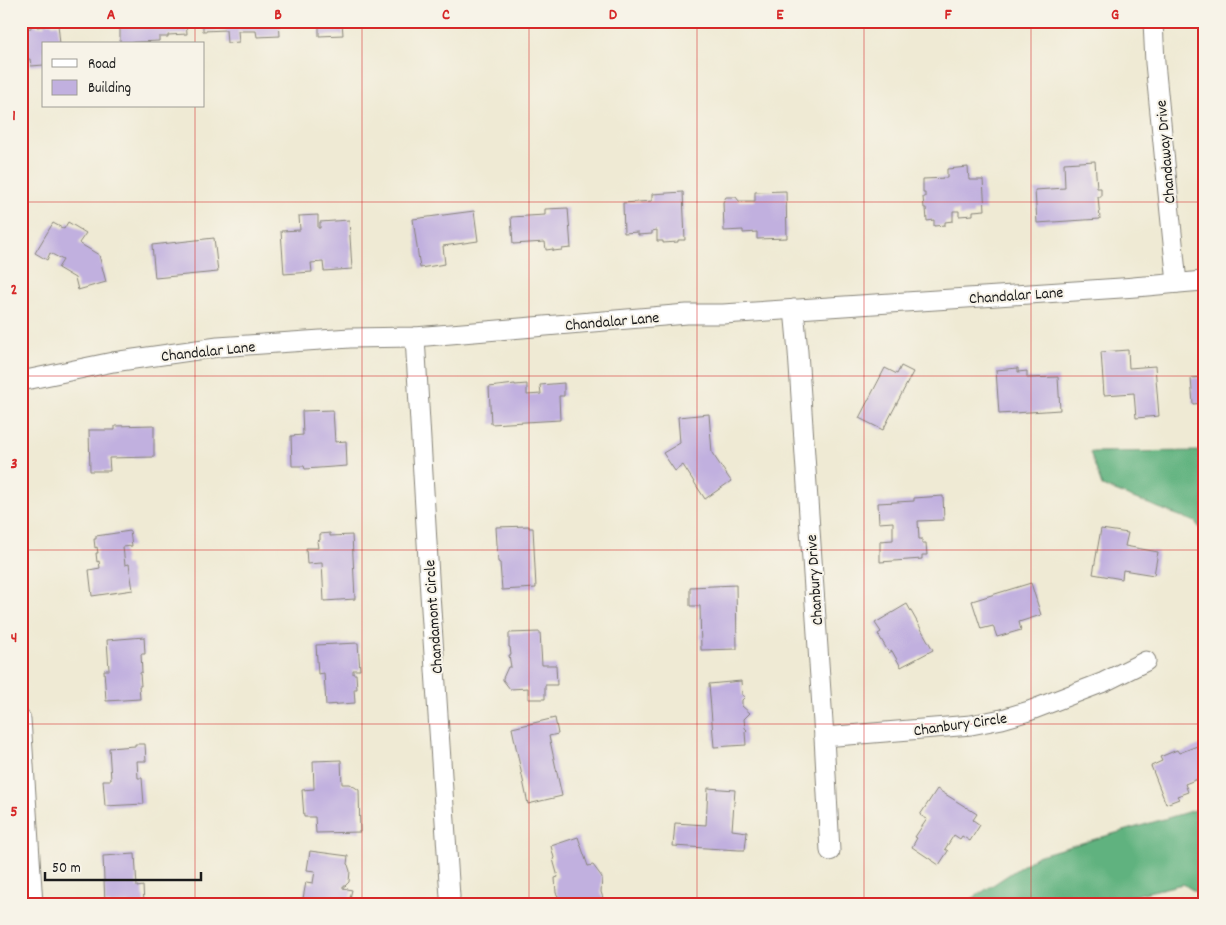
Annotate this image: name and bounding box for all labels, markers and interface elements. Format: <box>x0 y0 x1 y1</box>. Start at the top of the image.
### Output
text: A <box>107 4 116 27</box>
text: B <box>274 4 282 27</box>
text: C <box>442 4 450 27</box>
text: D <box>609 4 618 27</box>
text: E <box>776 4 784 27</box>
text: F <box>944 4 952 27</box>
text: G <box>1111 4 1119 27</box>
legend <box>42 42 205 108</box>
text: Road <box>88 54 116 76</box>
text: Building <box>88 78 131 100</box>
street label: Chandaway Drive <box>1151 99 1182 205</box>
text: 1 <box>12 105 16 128</box>
text: 2 <box>11 279 18 302</box>
street label: Chandalar Lane <box>968 282 1064 311</box>
street label: Chandalar Lane <box>564 307 660 338</box>
street label: Chandalar Lane <box>160 336 256 369</box>
text: 3 <box>10 453 18 476</box>
street label: Chanbury Drive <box>801 534 830 626</box>
street label: Chandamont Circle <box>419 559 450 675</box>
text: 4 <box>11 627 17 650</box>
street label: Chanbury Circle <box>912 708 1009 743</box>
text: 5 <box>10 801 18 824</box>
scale bar <box>45 850 201 882</box>
text: 50 m <box>52 858 81 880</box>

